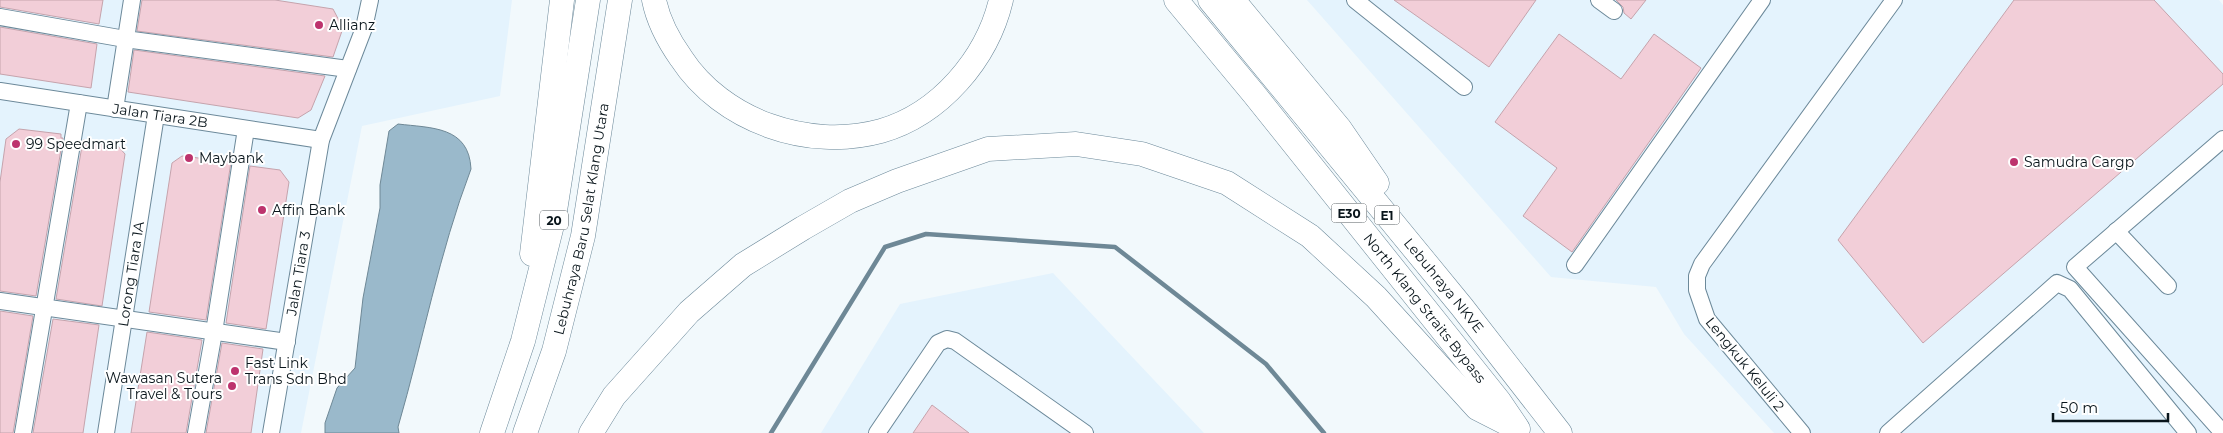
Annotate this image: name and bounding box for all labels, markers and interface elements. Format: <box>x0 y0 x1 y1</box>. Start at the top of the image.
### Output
place label: Allianz <box>329 16 375 34</box>
marker: Allianz <box>313 19 325 31</box>
street label: Jalan Tiara 2B <box>110 99 209 132</box>
street label: Lebuhraya Baru Selat Klang Utara <box>549 102 613 337</box>
place label: 99 Speedmart <box>26 135 126 153</box>
marker: 99 Speedmart <box>10 138 22 150</box>
place label: Maybank <box>199 149 264 167</box>
marker: Maybank <box>183 152 195 164</box>
place label: Samudra Cargp <box>2024 153 2134 171</box>
marker: Samudra Cargp <box>2008 156 2020 168</box>
place label: Affin Bank <box>272 201 346 219</box>
marker: Affin Bank <box>256 204 268 216</box>
road number: E30 <box>1332 204 1366 222</box>
road number: E1 <box>1374 206 1400 224</box>
road number: 20 <box>540 210 568 230</box>
street label: Lorong Tiara 1A <box>114 219 148 328</box>
street label: North Klang Straits Bypass <box>1360 229 1490 387</box>
street label: Jalan Tiara 3 <box>282 230 314 318</box>
street label: Lebuhraya NKVE <box>1400 234 1488 336</box>
street label: Lengkuk Keluli 2 <box>1702 313 1788 415</box>
place label: Fast Link Trans Sdn Bhd <box>245 354 347 388</box>
marker: Fast Link Trans Sdn Bhd <box>229 365 241 377</box>
place label: Wawasan Sutera Travel & Tours <box>105 369 222 403</box>
marker: Wawasan Sutera Travel & Tours <box>226 380 238 392</box>
scale bar <box>2053 390 2168 422</box>
text: 50 m <box>2060 398 2098 417</box>

